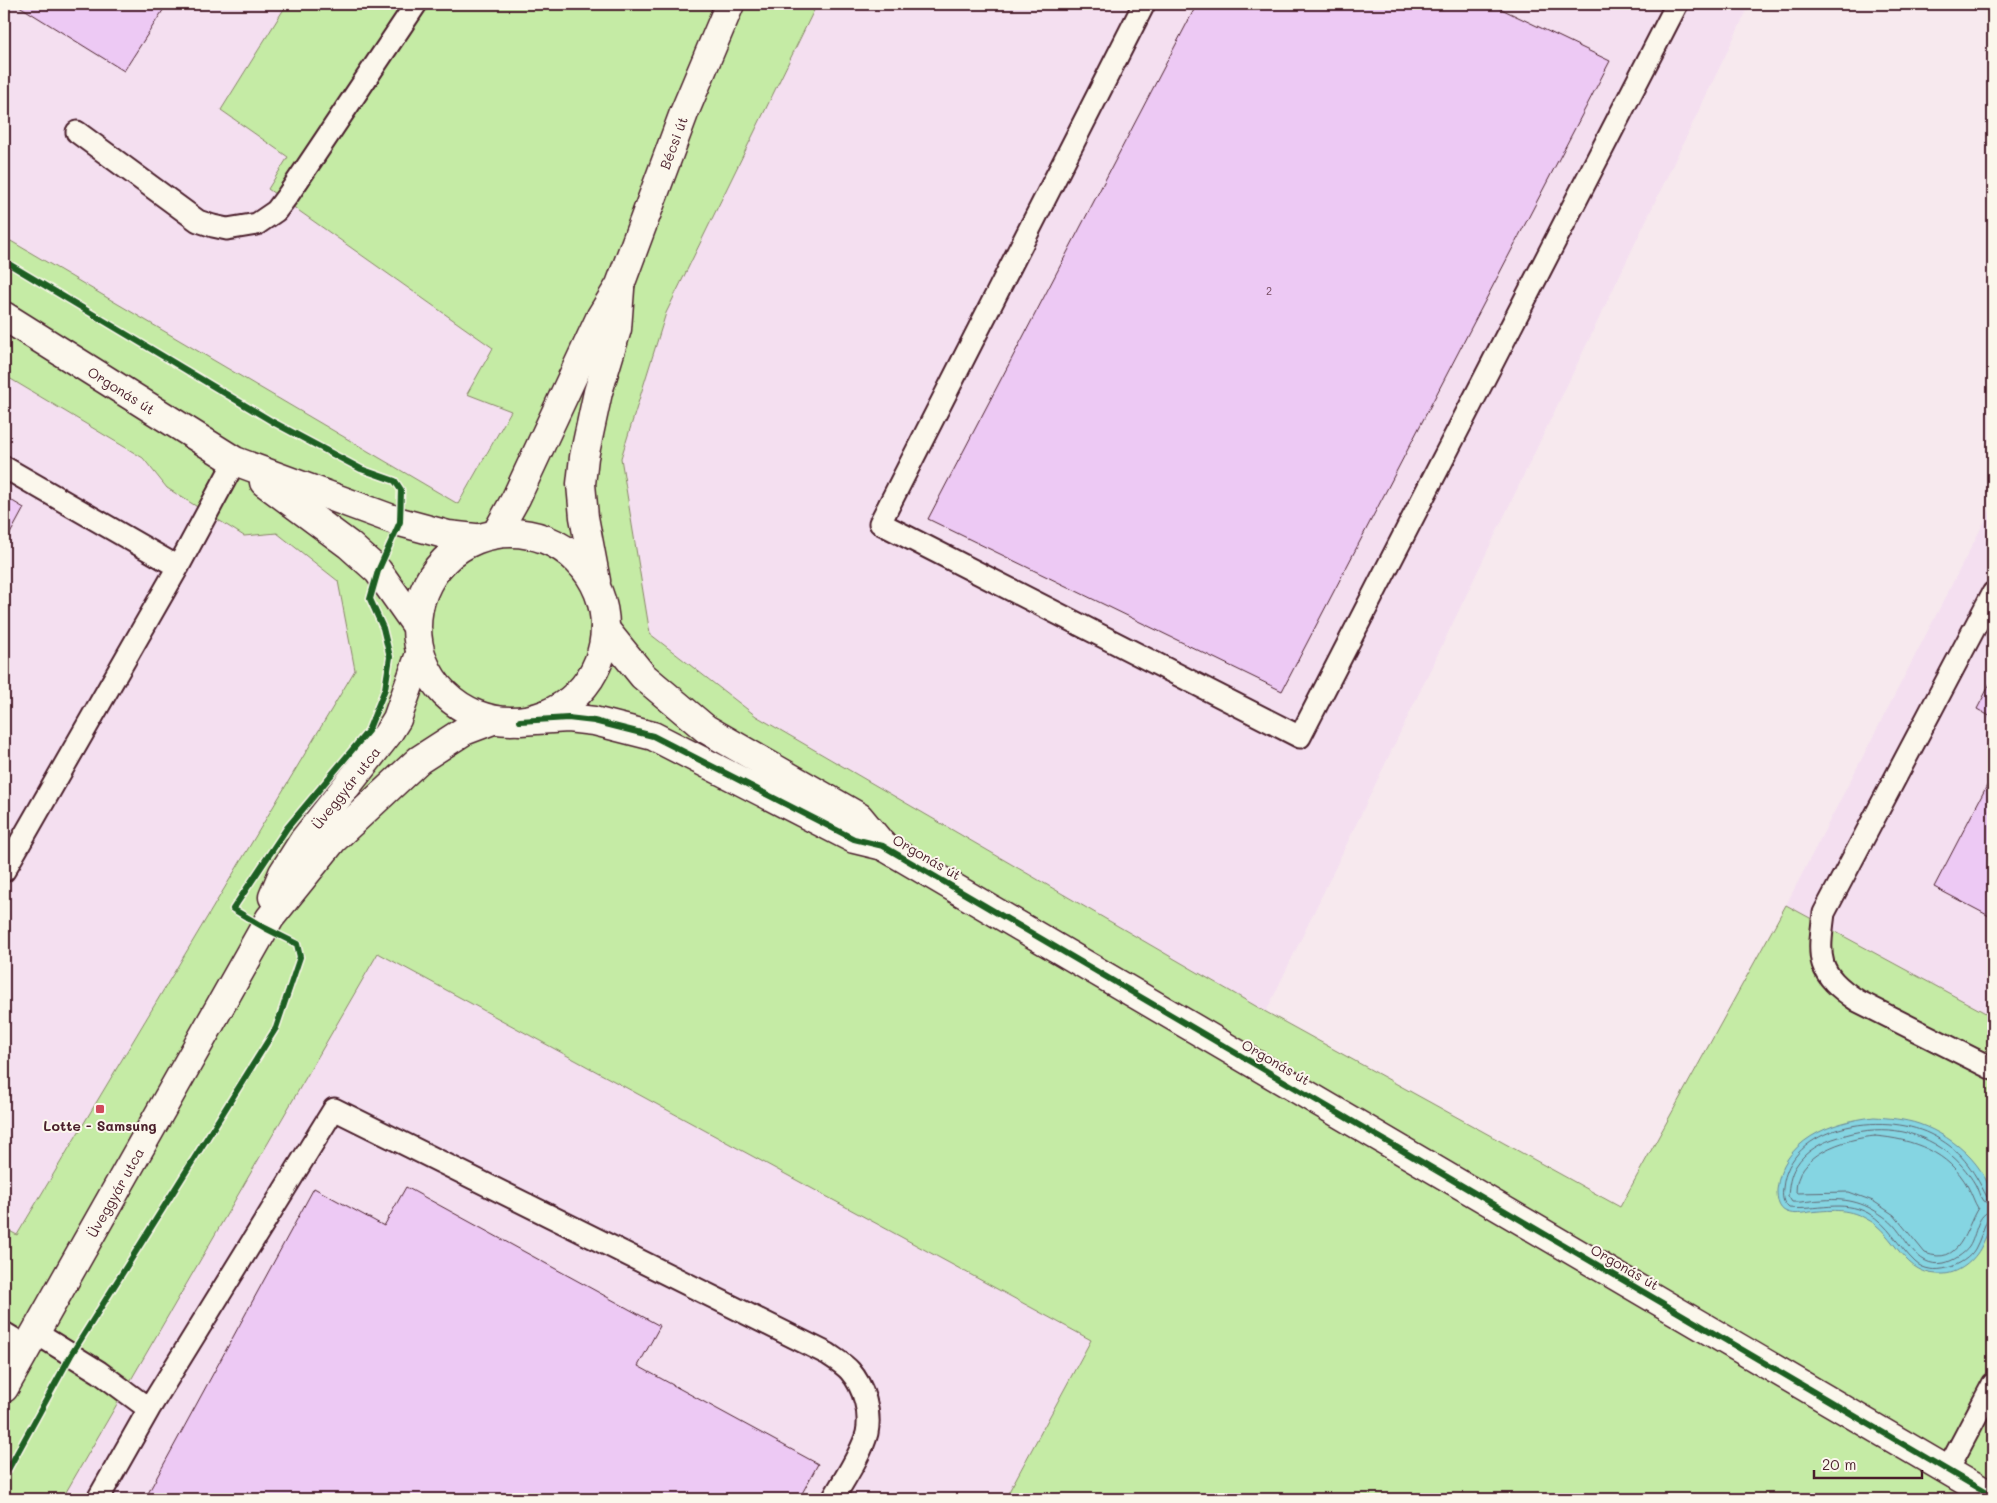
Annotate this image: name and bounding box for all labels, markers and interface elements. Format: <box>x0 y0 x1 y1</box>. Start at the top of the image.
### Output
street label: Bécsi út <box>654 114 691 172</box>
house number: 2 <box>1266 283 1272 298</box>
street label: Orgonás út <box>84 362 159 418</box>
street label: Üveggyár utca <box>307 742 384 833</box>
street label: Orgonás út <box>889 830 965 884</box>
street label: Orgonás út <box>1238 1035 1314 1089</box>
marker: Lotte - Samsung <box>94 1103 106 1115</box>
place label: Lotte - Samsung <box>43 1116 157 1135</box>
street label: Üveggyár utca <box>82 1144 148 1240</box>
street label: Orgonás út <box>1587 1240 1663 1294</box>
scale bar <box>1814 1448 1922 1480</box>
text: 20 m <box>1822 1454 1856 1474</box>

